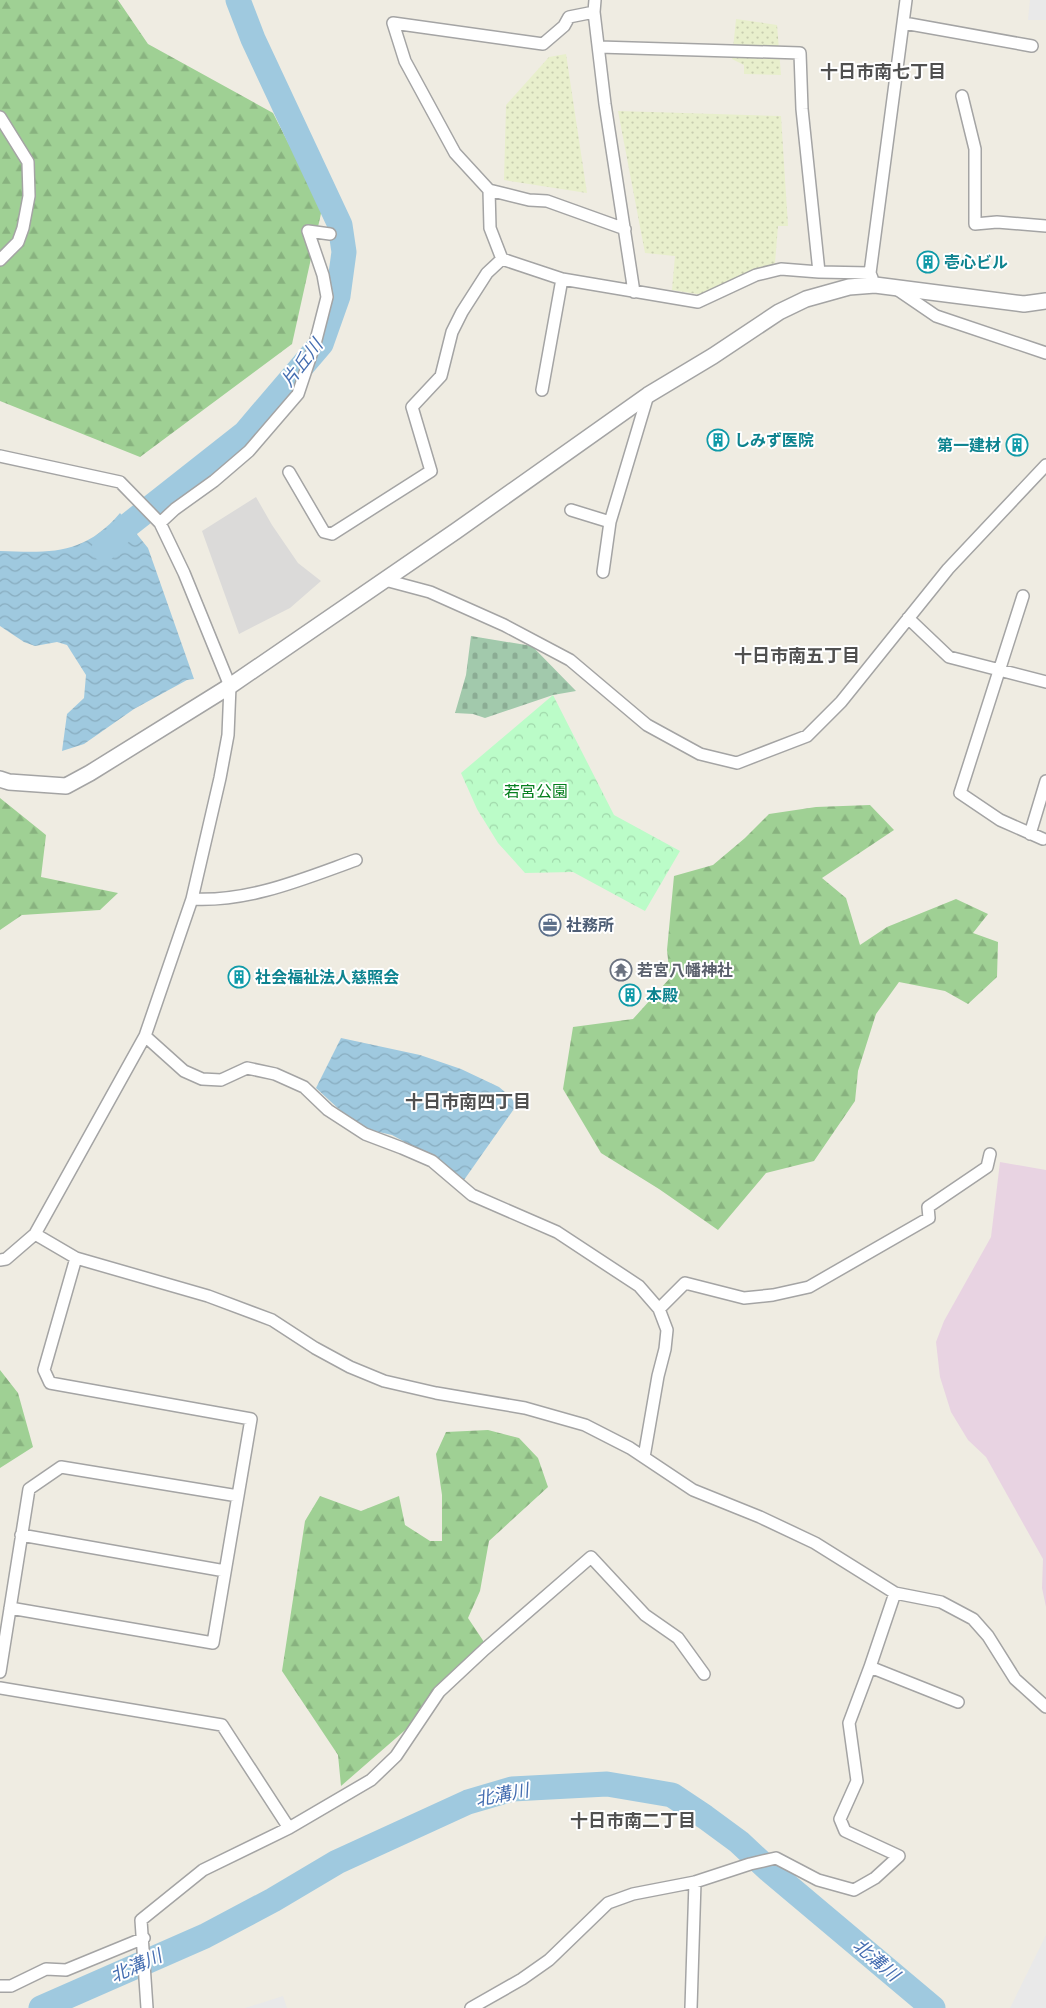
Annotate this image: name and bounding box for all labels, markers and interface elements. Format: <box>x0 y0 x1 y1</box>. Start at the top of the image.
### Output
district label: 十日市南七丁目 <box>820 61 946 83</box>
building icon: 壱心ビル <box>916 250 940 274</box>
place label: 壱心ビル <box>944 253 1008 272</box>
water label: 片丘川 <box>277 333 329 391</box>
building icon: しみず医院 <box>706 428 730 452</box>
place label: しみず医院 <box>734 431 814 450</box>
building icon: 第一建材 <box>1005 433 1029 457</box>
place label: 第一建材 <box>937 436 1001 455</box>
district label: 十日市南五丁目 <box>734 645 860 667</box>
park label: 若宮公園 <box>504 782 568 801</box>
office icon: 社務所 <box>538 913 562 937</box>
place label: 社務所 <box>566 916 614 935</box>
temple icon: 若宮八幡神社 <box>609 958 633 982</box>
place label: 若宮八幡神社 <box>637 961 733 980</box>
building icon: 社会福祉法人慈照会 <box>227 965 251 989</box>
place label: 社会福祉法人慈照会 <box>255 968 399 987</box>
building icon: 本殿 <box>618 983 642 1007</box>
place label: 本殿 <box>646 986 678 1005</box>
district label: 十日市南四丁目 <box>405 1091 531 1113</box>
water label: 北溝川 <box>473 1779 533 1811</box>
district label: 十日市南二丁目 <box>570 1810 696 1832</box>
water label: 北溝川 <box>848 1934 905 1987</box>
water label: 北溝川 <box>107 1944 167 1987</box>

